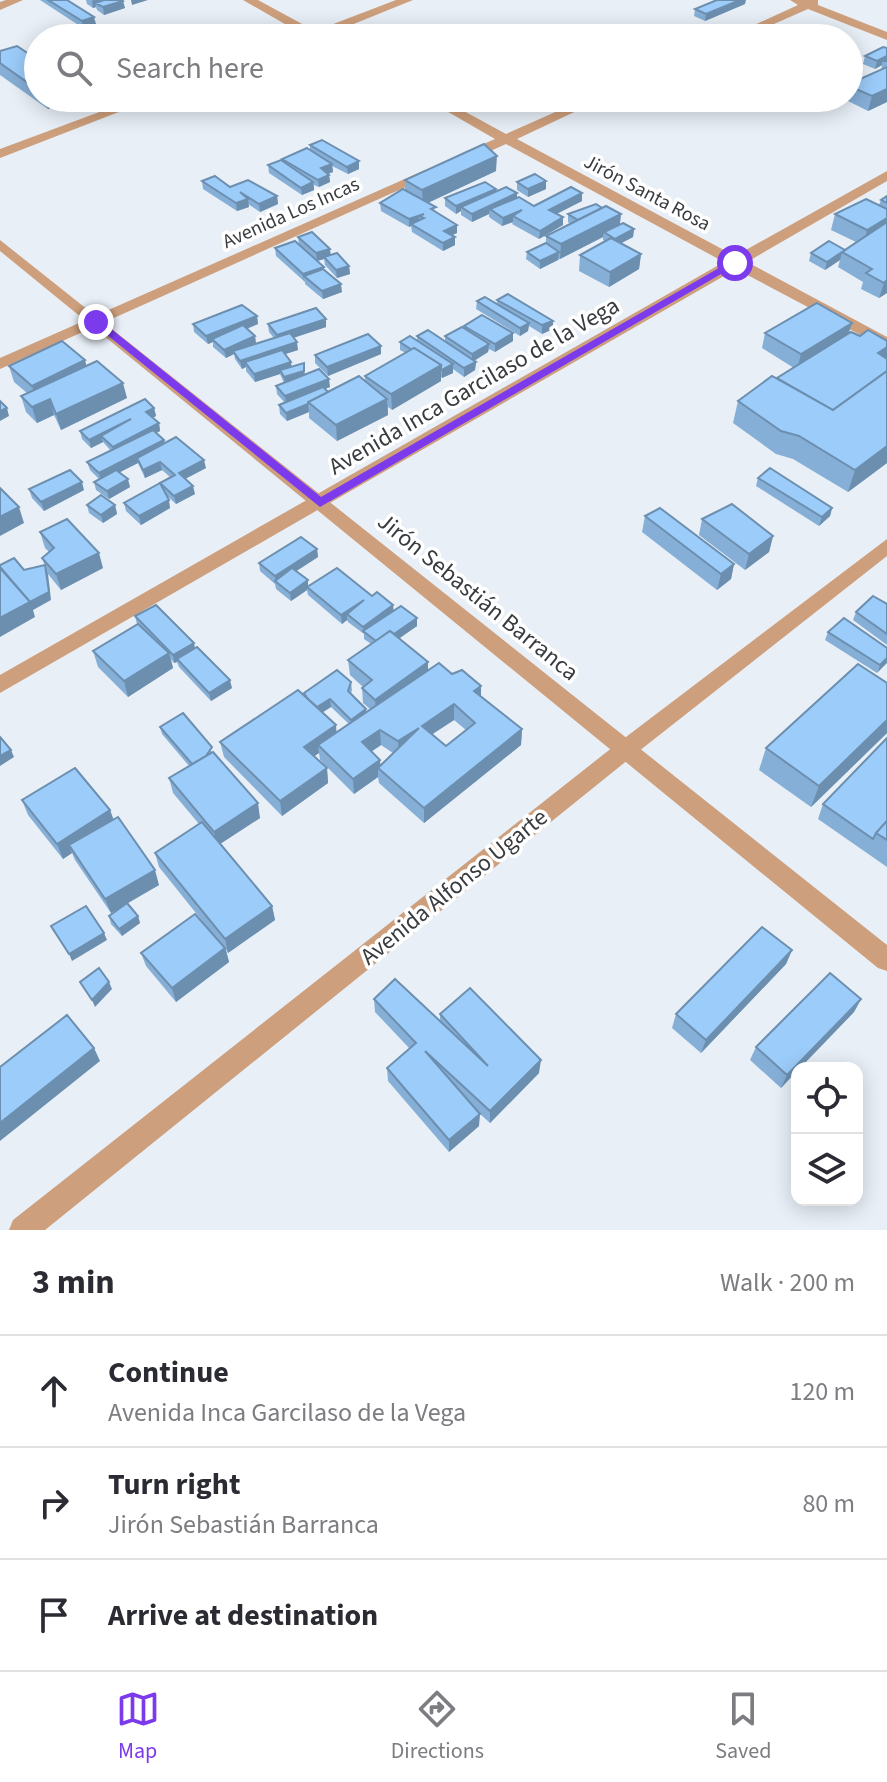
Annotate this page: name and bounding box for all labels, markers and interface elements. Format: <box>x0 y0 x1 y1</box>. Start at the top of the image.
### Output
search box <box>24 24 863 112</box>
icon: search <box>52 46 96 90</box>
text: Search here <box>116 47 264 90</box>
street label: Jirón Santa Rosa <box>579 148 715 238</box>
street label: Avenida Los Incas <box>218 170 364 256</box>
route start <box>717 245 753 281</box>
street label: Avenida Inca Garcilaso de la Vega <box>322 288 626 484</box>
route end <box>78 304 114 340</box>
street label: Jirón Sebastián Barranca <box>370 505 586 689</box>
street label: Avenida Alfonso Ugarte <box>353 800 555 974</box>
map controls <box>791 1062 863 1206</box>
button: locate <box>791 1062 863 1134</box>
button: layers <box>791 1134 863 1206</box>
text: 3 min <box>32 1258 115 1307</box>
text: Walk · 200 m <box>720 1264 855 1301</box>
text: Continue <box>108 1351 229 1394</box>
icon: ahead <box>32 1369 76 1413</box>
text: 120 m <box>789 1373 855 1410</box>
text: Avenida Inca Garcilaso de la Vega <box>108 1394 466 1431</box>
text: Turn right <box>108 1463 240 1506</box>
icon: right <box>32 1481 76 1525</box>
text: 80 m <box>802 1485 855 1522</box>
text: Jirón Sebastián Barranca <box>108 1506 379 1543</box>
icon: arrive <box>32 1593 76 1637</box>
text: Arrive at destination <box>108 1594 378 1637</box>
tab: Map <box>116 1687 160 1767</box>
tab: Directions <box>391 1687 484 1767</box>
tab: Saved <box>715 1687 771 1767</box>

